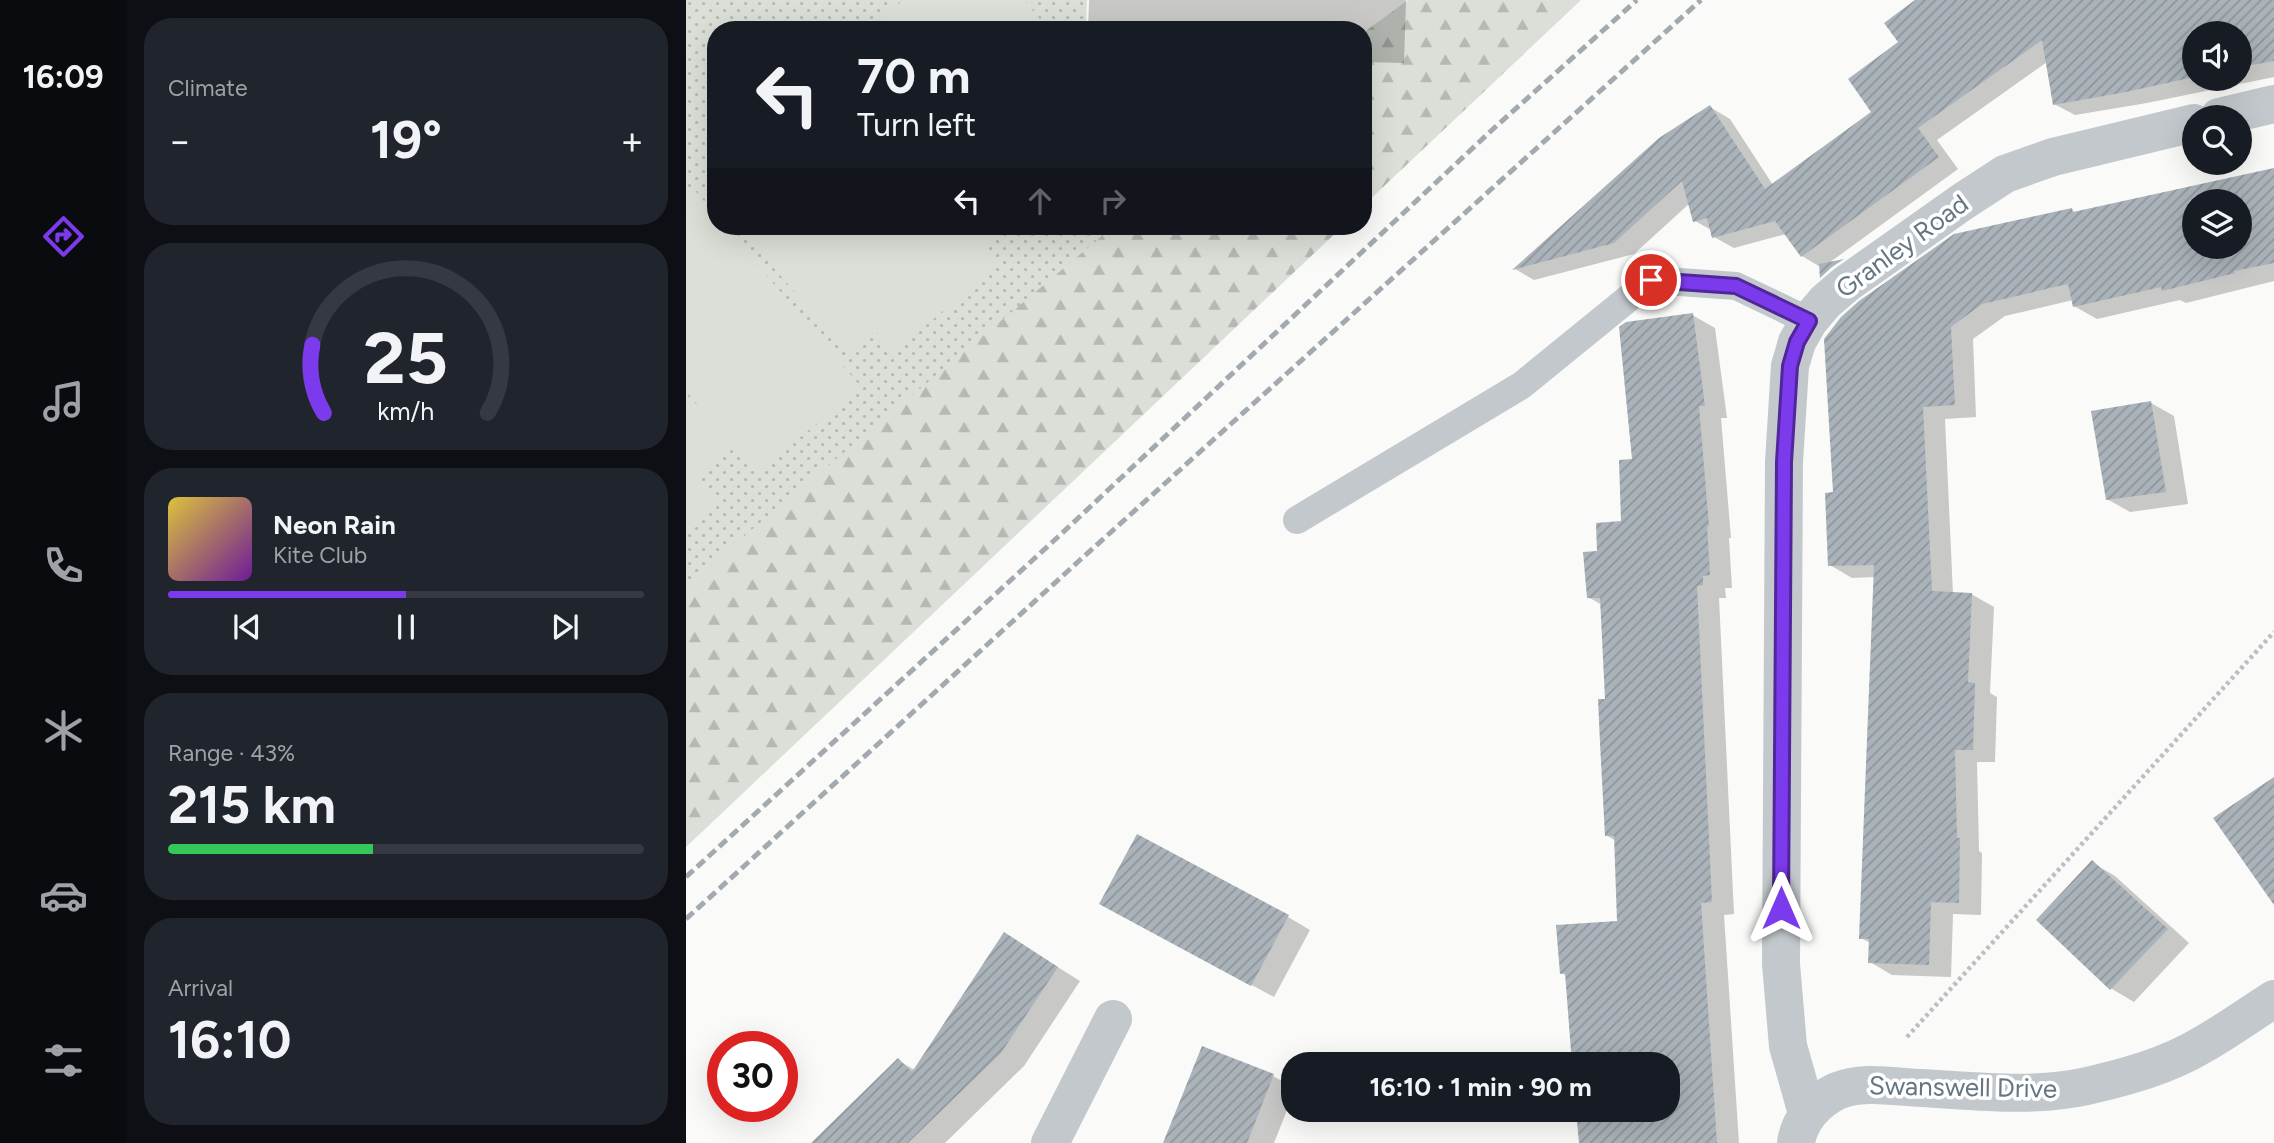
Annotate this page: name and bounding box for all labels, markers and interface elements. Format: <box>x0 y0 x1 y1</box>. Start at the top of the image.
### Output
map controls <box>2182 21 2252 259</box>
button: sound <box>2182 21 2252 91</box>
text: 70 m <box>857 46 970 105</box>
icon: left <box>742 49 833 140</box>
text: 16:09 <box>23 58 104 96</box>
text: Climate <box>168 74 247 102</box>
button: search <box>2182 105 2252 175</box>
text: Turn left <box>857 106 976 144</box>
text: 19° <box>370 109 442 171</box>
text: − <box>168 118 192 164</box>
text: + <box>620 118 644 164</box>
icon: left <box>948 182 986 220</box>
icon: ahead <box>1021 182 1059 220</box>
icon: right <box>1094 182 1132 220</box>
street label: Granley Road <box>1830 187 1974 305</box>
button: layers <box>2182 189 2252 259</box>
icon: directions <box>39 212 88 261</box>
pin <box>1621 250 1681 310</box>
icon: arrive <box>1632 261 1670 299</box>
text: 25 <box>364 314 448 401</box>
icon: music <box>39 377 88 426</box>
text: km/h <box>377 395 435 425</box>
text: Neon Rain <box>273 509 396 541</box>
icon: phone <box>39 541 88 590</box>
text: Kite Club <box>273 541 367 569</box>
icon: previous <box>228 608 266 646</box>
icon: pause <box>387 608 425 646</box>
icon: next <box>546 608 584 646</box>
icon: climate <box>39 706 88 755</box>
text: Range · 43% <box>168 739 295 767</box>
text: 215 km <box>168 774 336 836</box>
icon: car <box>39 871 88 920</box>
position arrow <box>1744 871 1818 945</box>
text: Arrival <box>168 974 233 1002</box>
text: 16:10 <box>168 1009 291 1071</box>
speed limit sign: 30 <box>707 1031 798 1122</box>
icon: filters <box>39 1036 88 1085</box>
street label: Swanswell Drive <box>1869 1069 2057 1105</box>
text: 16:10 · 1 min · 90 m <box>1369 1071 1592 1103</box>

